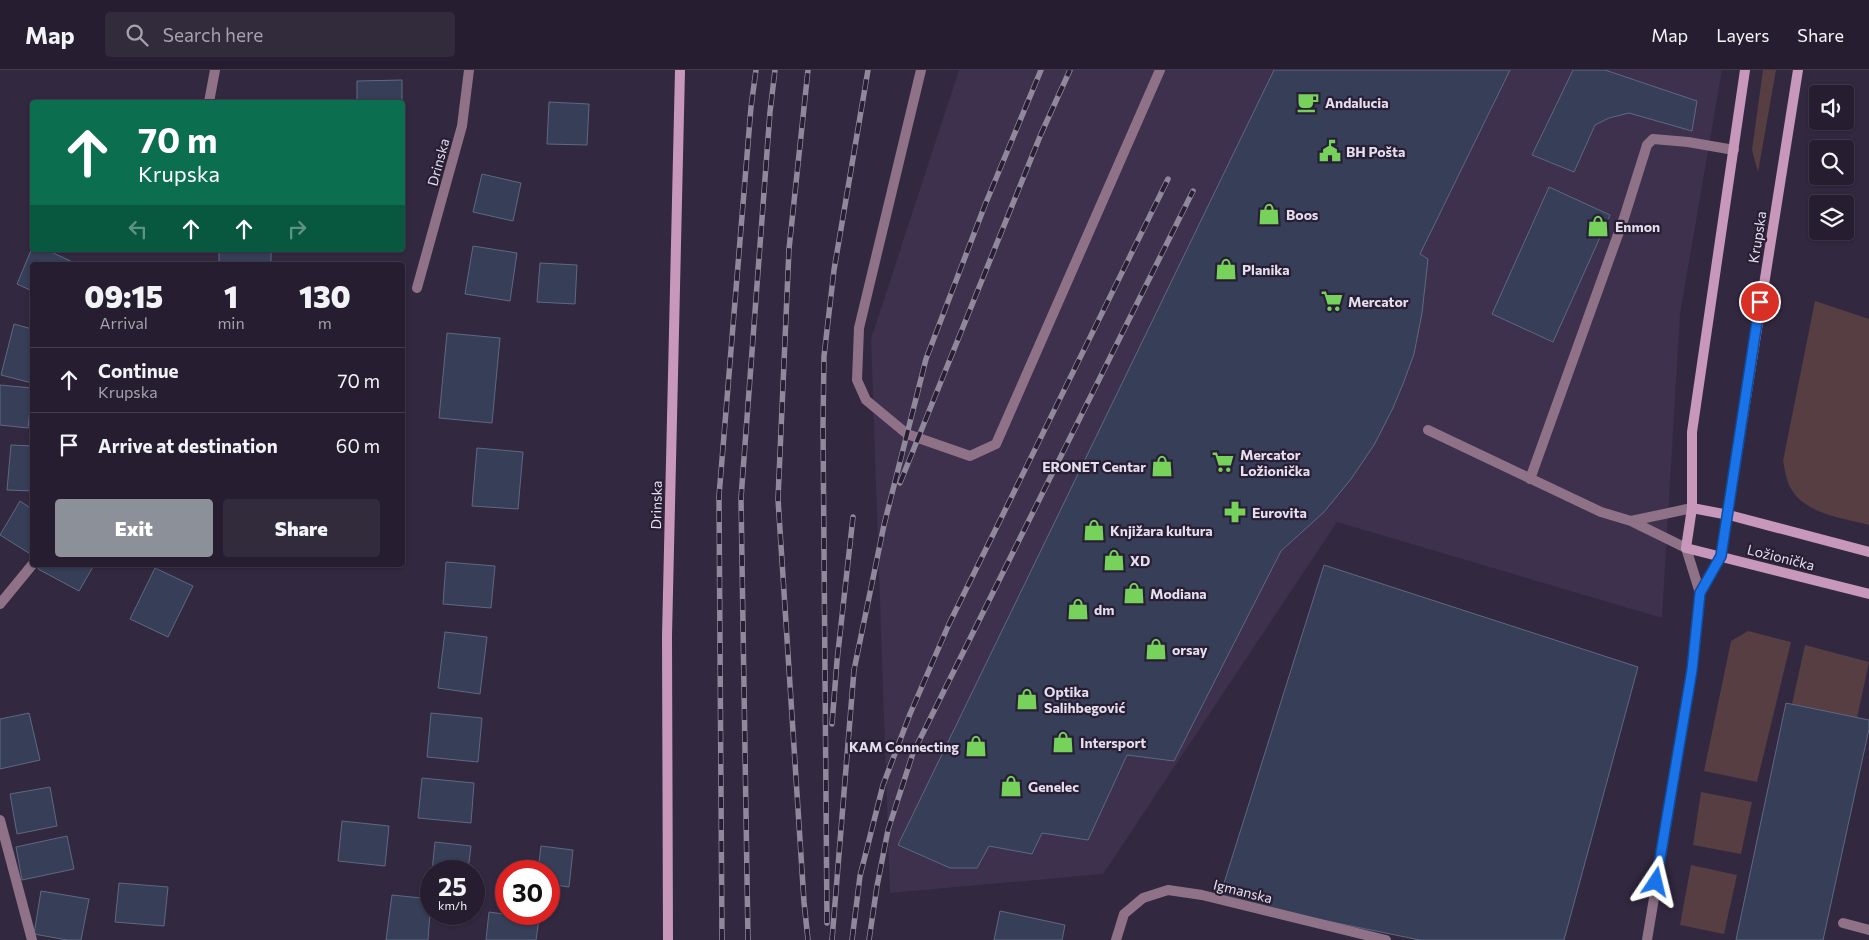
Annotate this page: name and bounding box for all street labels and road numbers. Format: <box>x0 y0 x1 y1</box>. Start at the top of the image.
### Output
street label: Drinska <box>423 136 453 188</box>
street label: Krupska <box>1745 210 1769 264</box>
street label: Drinska <box>647 480 665 530</box>
street label: Ložionička <box>1746 540 1816 574</box>
street label: Igmanska <box>1212 875 1274 907</box>

